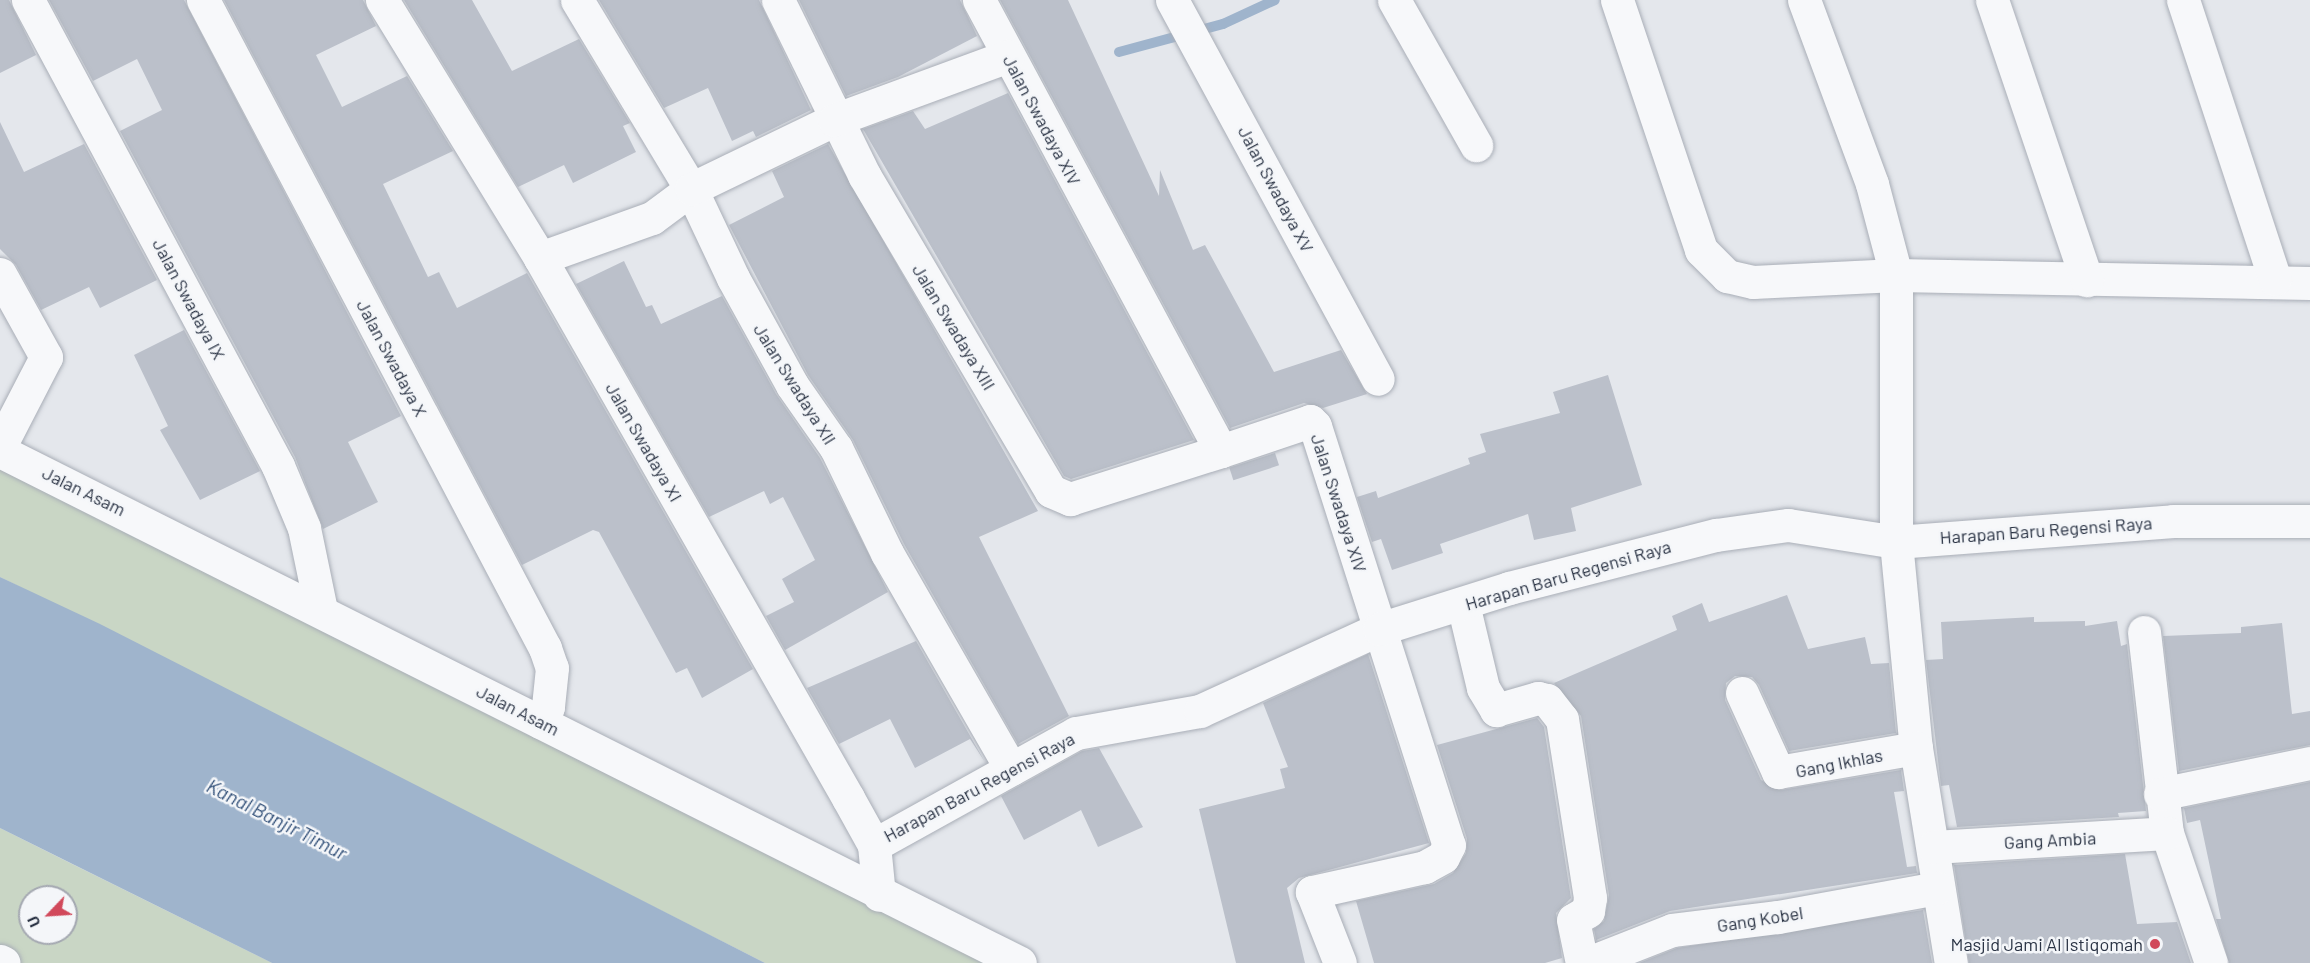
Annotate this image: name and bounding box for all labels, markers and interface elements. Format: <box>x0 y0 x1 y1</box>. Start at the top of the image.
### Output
street label: Jalan Swadaya XIV <box>999 51 1085 189</box>
street label: Jalan Swadaya XV <box>1234 122 1318 256</box>
street label: Jalan Swadaya IX <box>148 235 230 363</box>
street label: Jalan Swadaya XIII <box>908 260 1000 394</box>
street label: Jalan Swadaya X <box>352 296 432 420</box>
street label: Jalan Swadaya XII <box>749 320 841 448</box>
street label: Jalan Swadaya XI <box>601 379 687 505</box>
street label: Jalan Swadaya XIV <box>1306 431 1372 575</box>
street label: Jalan Asam <box>39 462 129 520</box>
street label: Harapan Baru Regensi Raya <box>1939 512 2153 548</box>
street label: Harapan Baru Regensi Raya <box>1463 535 1673 615</box>
street label: Jalan Asam <box>473 680 563 740</box>
street label: Harapan Baru Regensi Raya <box>880 727 1078 847</box>
street label: Gang Ikhlas <box>1794 744 1884 782</box>
water label: Kanal Banjir Timur <box>203 773 351 865</box>
street label: Gang Ambia <box>2003 827 2097 853</box>
north arrow <box>18 885 78 945</box>
street label: Gang Kobel <box>1715 902 1805 936</box>
text: U <box>22 913 44 931</box>
place label: Masjid Jami Al Istiqomah <box>1951 933 2143 955</box>
marker: Masjid Jami Al Istiqomah <box>2148 937 2162 951</box>

